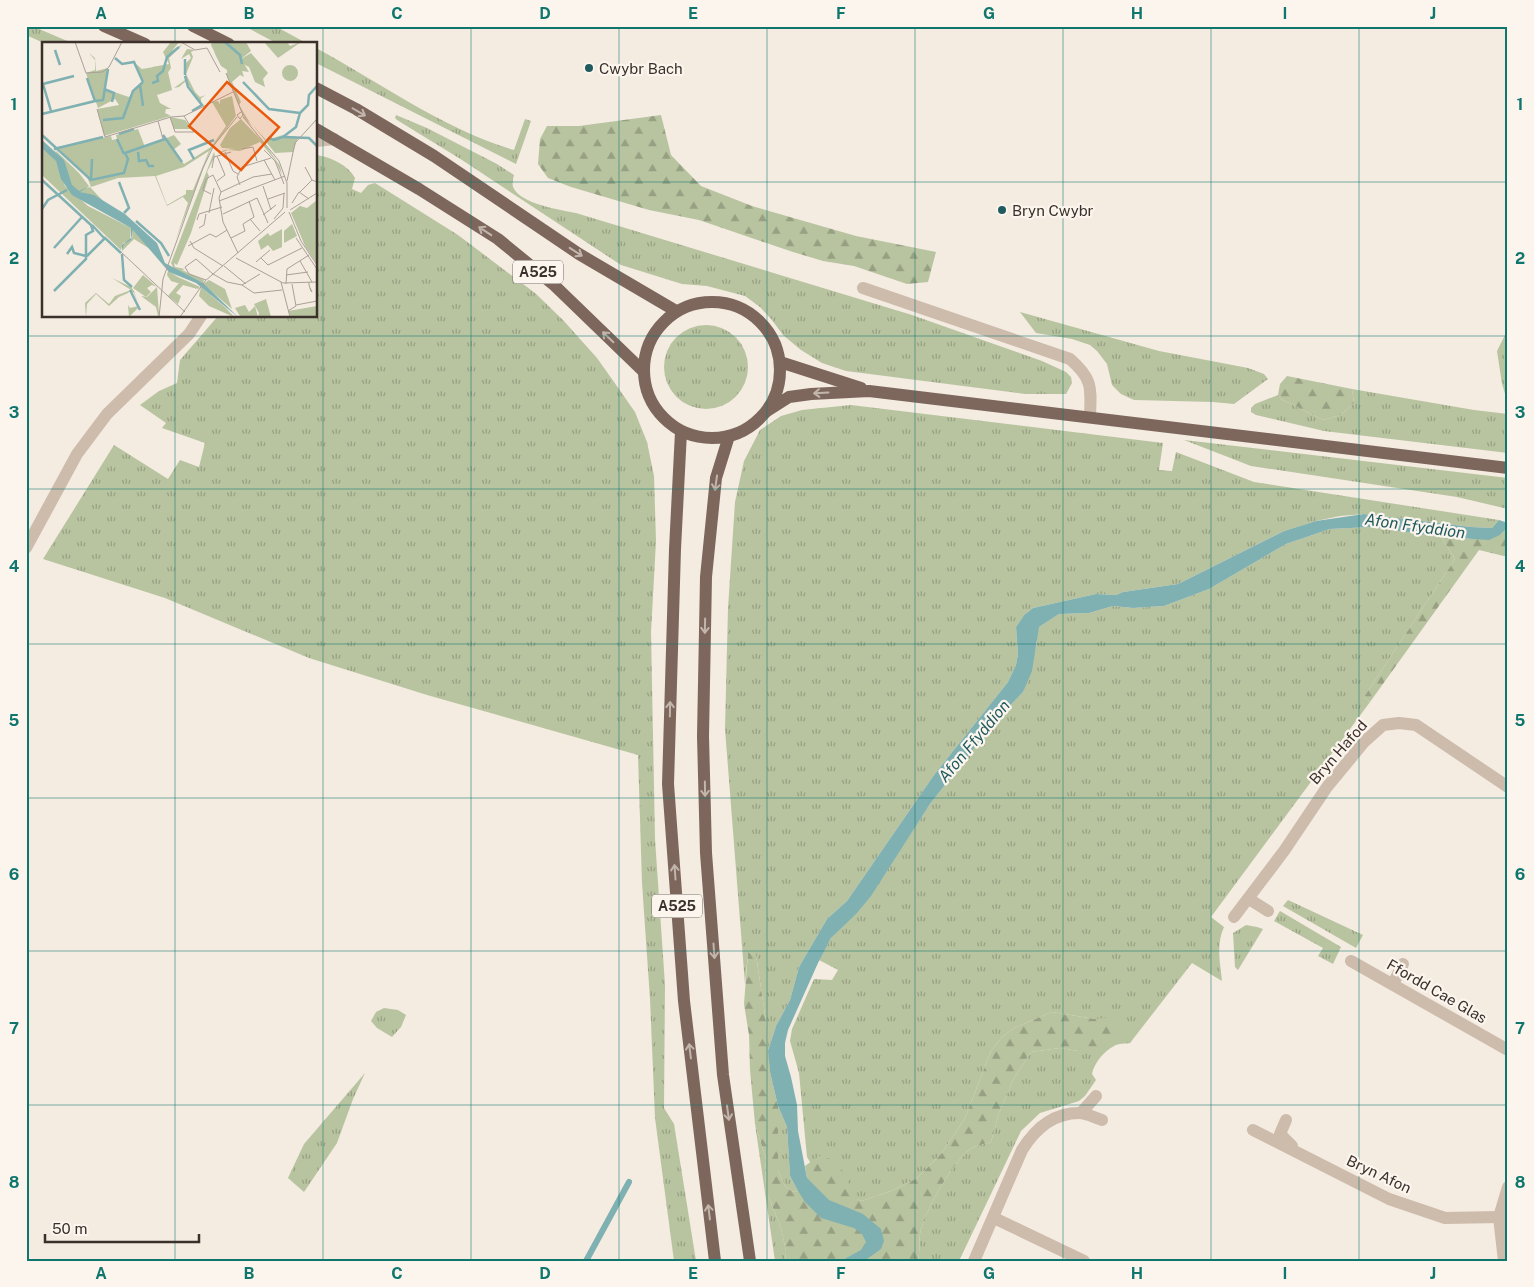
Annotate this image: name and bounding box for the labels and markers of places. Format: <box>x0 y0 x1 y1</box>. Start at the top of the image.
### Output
place label: Cwybr Bach <box>599 60 683 77</box>
marker: Cwybr Bach <box>583 62 595 74</box>
place label: Bryn Cwybr <box>1012 202 1094 219</box>
marker: Bryn Cwybr <box>996 204 1008 216</box>

